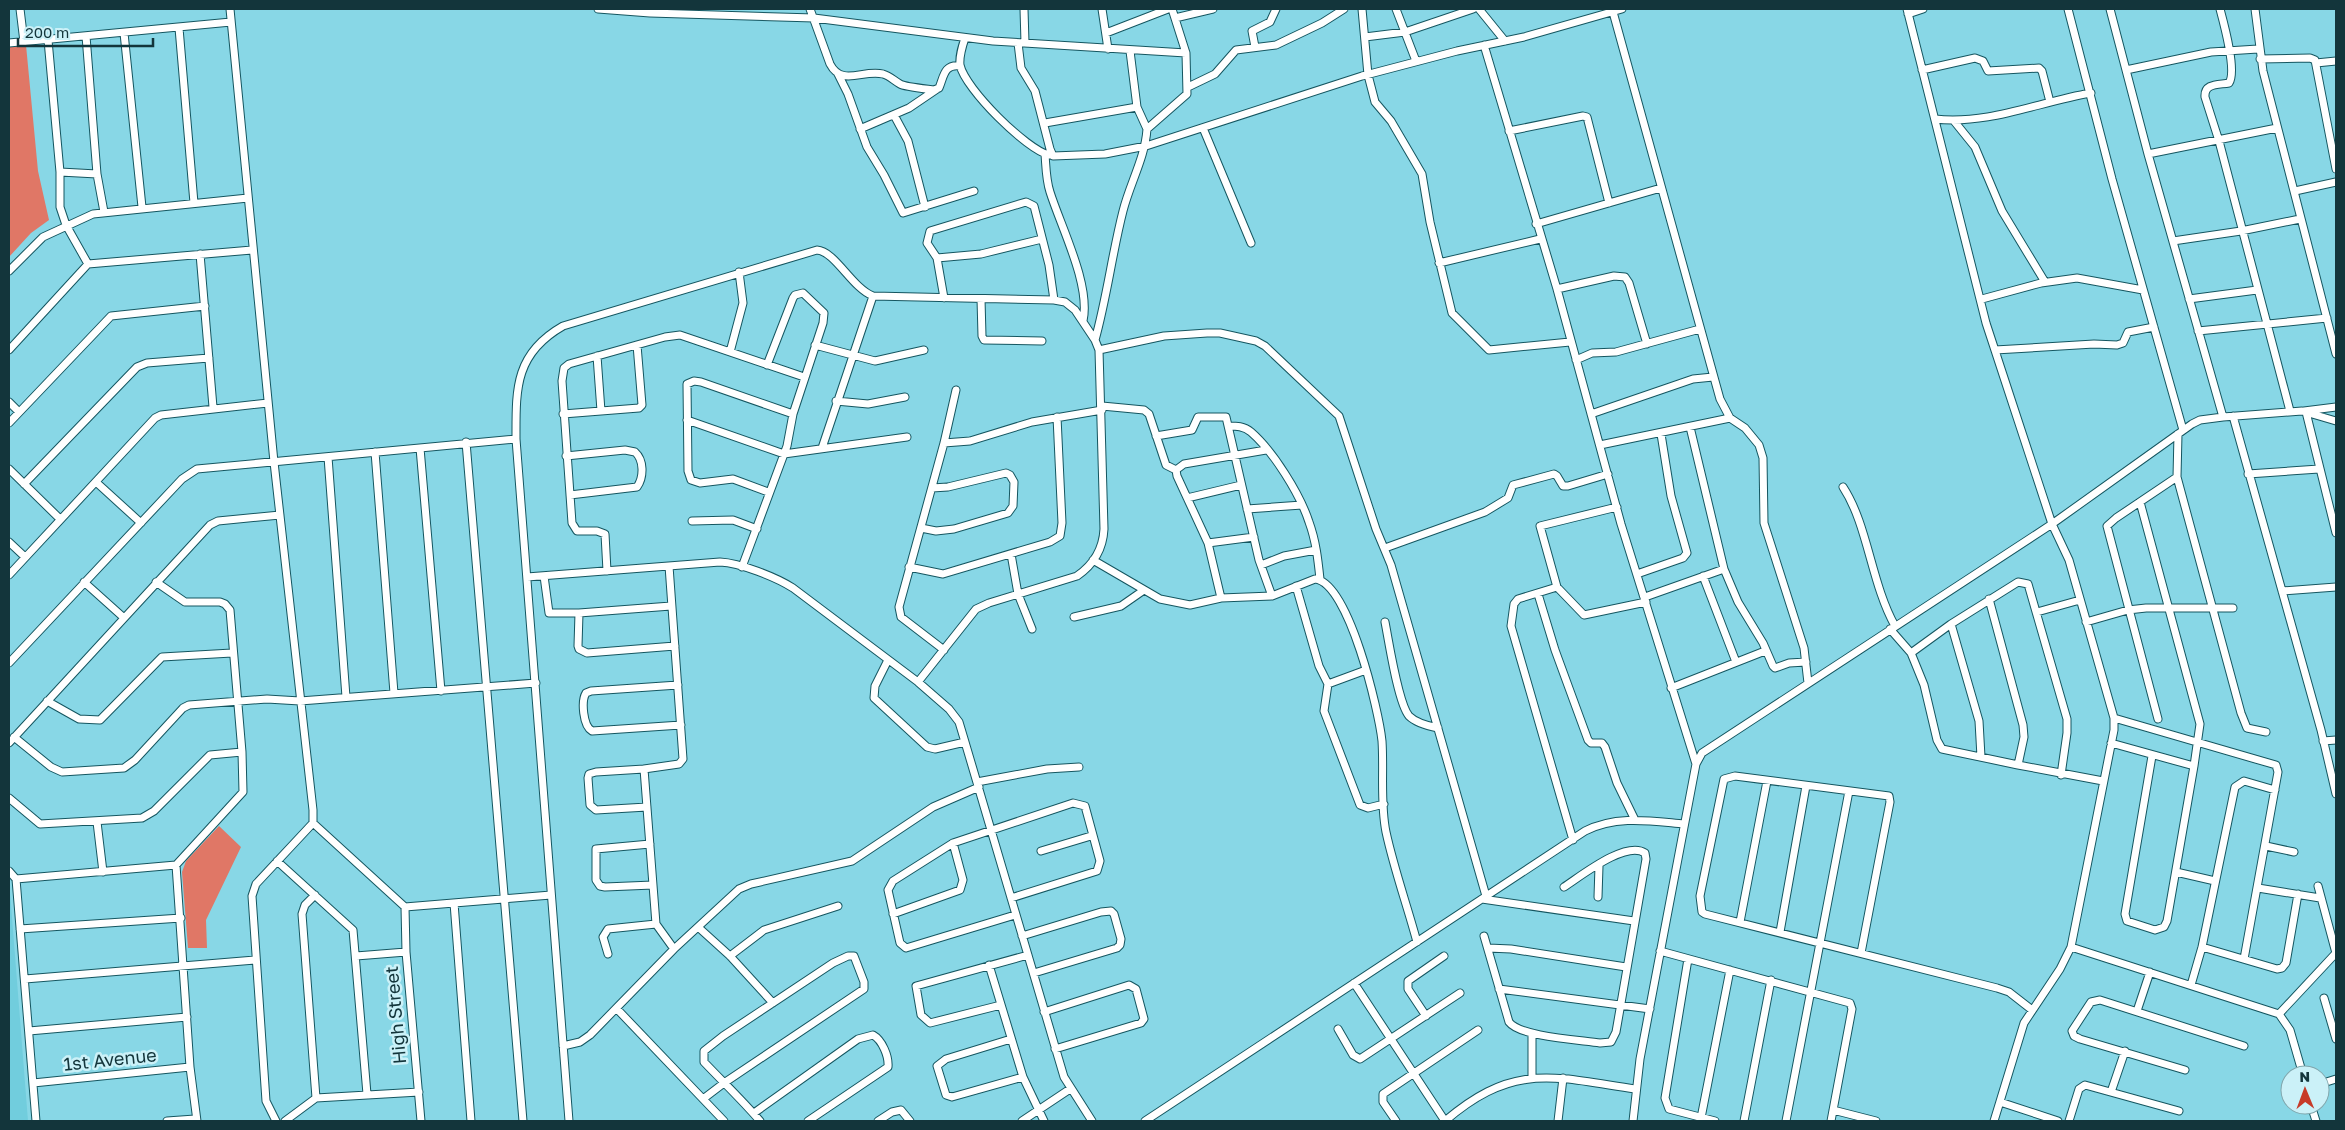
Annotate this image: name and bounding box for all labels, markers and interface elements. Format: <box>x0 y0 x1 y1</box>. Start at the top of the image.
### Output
scale bar <box>18 15 152 47</box>
text: 200 m <box>25 23 69 41</box>
street label: High Street <box>380 965 410 1065</box>
street label: 1st Avenue <box>62 1043 158 1075</box>
north arrow <box>2280 1065 2330 1115</box>
text: N <box>2299 1068 2310 1085</box>

